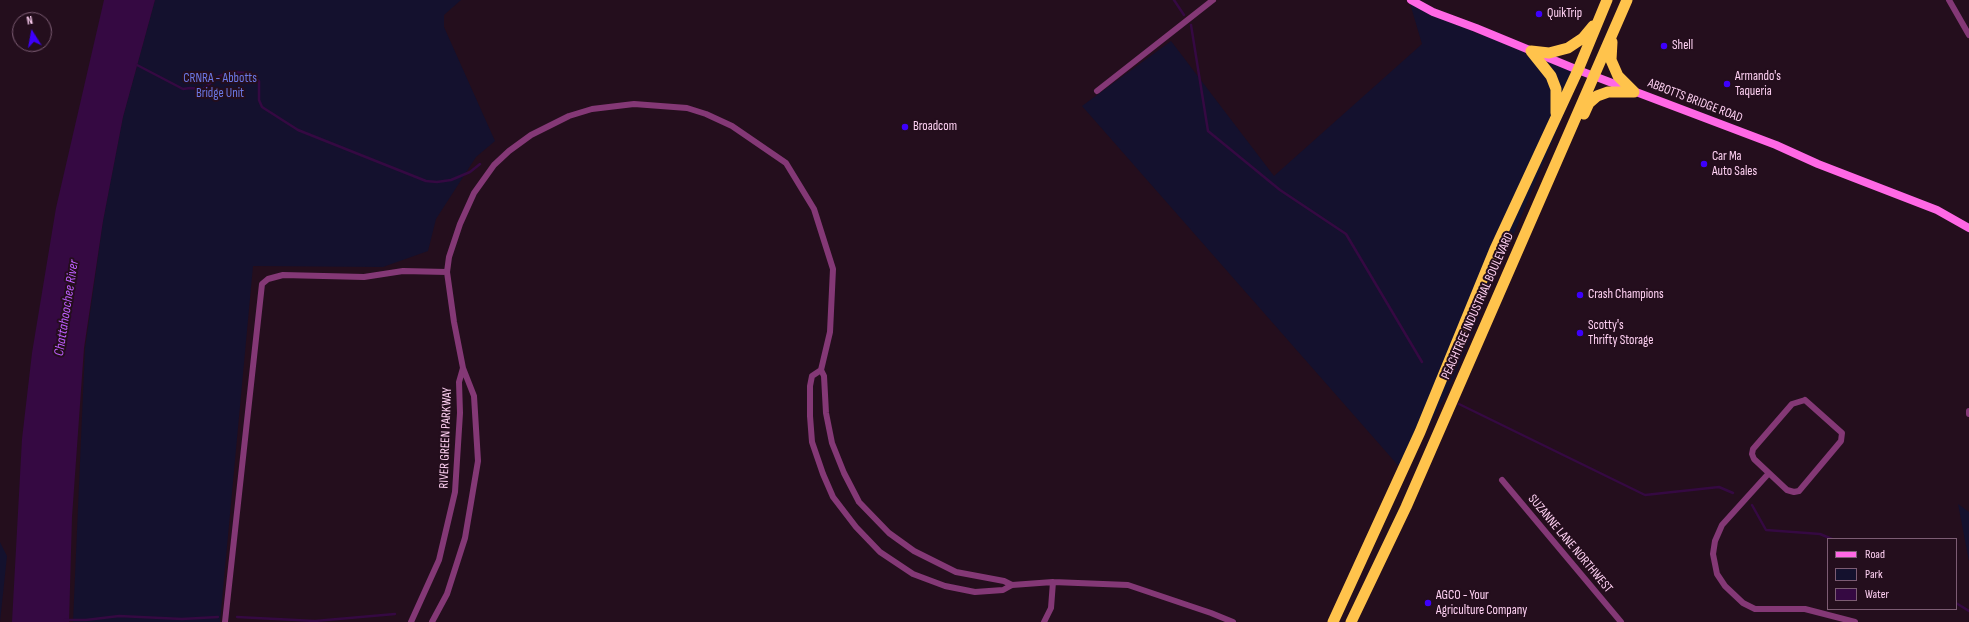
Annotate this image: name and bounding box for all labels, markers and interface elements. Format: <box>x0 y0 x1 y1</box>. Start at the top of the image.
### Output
place label: QuikTrip <box>1547 6 1582 22</box>
marker: QuikTrip <box>1534 9 1544 19</box>
north arrow <box>12 12 52 52</box>
text: N <box>26 14 34 28</box>
place label: Shell <box>1672 38 1693 54</box>
marker: Shell <box>1659 41 1669 51</box>
place label: Armando's Taqueria <box>1735 69 1781 100</box>
park label: CRNRA - Abbotts Bridge Unit <box>183 71 257 102</box>
street label: ABBOTTS BRIDGE ROAD <box>1645 76 1745 126</box>
marker: Armando's Taqueria <box>1722 79 1732 89</box>
place label: Broadcom <box>913 119 957 135</box>
marker: Broadcom <box>900 122 910 132</box>
place label: Car Ma Auto Sales <box>1712 149 1757 180</box>
marker: Car Ma Auto Sales <box>1699 159 1709 169</box>
street label: PEACHTREE INDUSTRIAL BOULEVARD <box>1438 230 1518 382</box>
water label: Chattahoochee River <box>51 259 83 357</box>
place label: Crash Champions <box>1588 287 1664 303</box>
marker: Crash Champions <box>1575 290 1585 300</box>
place label: Scotty's Thrifty Storage <box>1588 318 1653 349</box>
marker: Scotty's Thrifty Storage <box>1575 328 1585 338</box>
street label: RIVER GREEN PARKWAY <box>436 387 456 489</box>
street label: SUZANNE LANE NORTHWEST <box>1524 492 1616 596</box>
legend <box>1827 538 1957 610</box>
text: Road <box>1865 547 1885 562</box>
text: Park <box>1865 567 1883 582</box>
text: Water <box>1865 587 1889 602</box>
place label: AGCO - Your Agriculture Company <box>1436 588 1527 619</box>
marker: AGCO - Your Agriculture Company <box>1423 598 1433 608</box>

